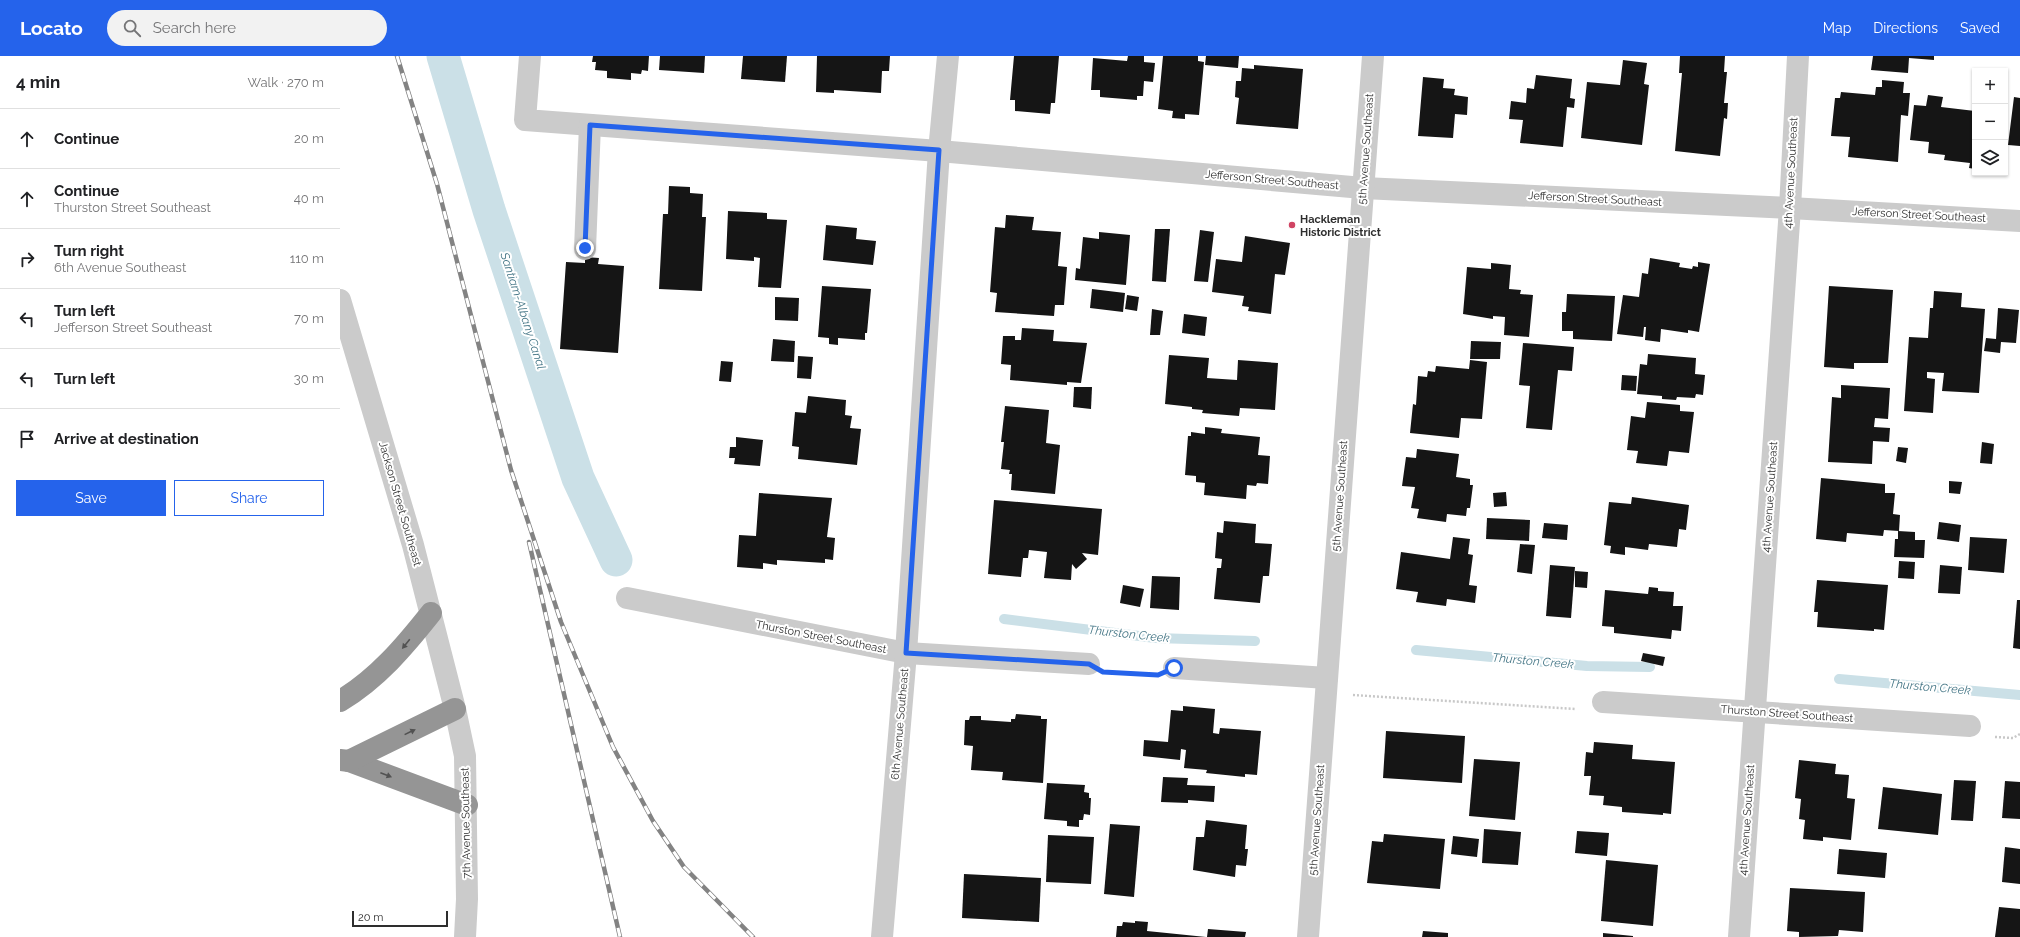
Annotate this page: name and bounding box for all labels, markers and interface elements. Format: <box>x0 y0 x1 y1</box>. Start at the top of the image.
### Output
search box <box>107 10 387 46</box>
text: Locato <box>20 17 83 39</box>
icon: search <box>121 17 143 39</box>
text: Search here <box>153 19 236 37</box>
text: Map <box>1823 20 1851 36</box>
text: Directions <box>1873 20 1938 36</box>
text: Saved <box>1960 20 2000 36</box>
map controls <box>1972 68 2008 176</box>
button: + <box>1972 68 2008 104</box>
text: 4 min <box>16 72 60 92</box>
text: Walk · 270 m <box>248 75 324 90</box>
street label: 5th Avenue Southeast <box>1356 93 1376 205</box>
button: − <box>1972 104 2008 140</box>
street label: 4th Avenue Southeast <box>1782 117 1800 229</box>
icon: ahead <box>16 128 38 150</box>
text: Continue <box>54 130 119 148</box>
text: 20 m <box>294 131 324 146</box>
button: layers <box>1972 140 2008 176</box>
street label: Jefferson Street Southeast <box>1205 168 1340 192</box>
text: Continue <box>54 182 119 200</box>
icon: ahead <box>16 188 38 210</box>
street label: Jefferson Street Southeast <box>1528 189 1662 209</box>
text: 40 m <box>294 191 324 206</box>
text: Thurston Street Southeast <box>54 200 211 215</box>
street label: Jefferson Street Southeast <box>1852 205 1986 225</box>
place label: Hackleman Historic District <box>1300 213 1382 239</box>
marker: Hackleman Historic District <box>1287 220 1297 230</box>
route end <box>576 239 594 257</box>
text: Turn right <box>54 242 124 260</box>
icon: right <box>16 248 38 270</box>
water label: Santiam-Albany Canal <box>497 250 549 371</box>
text: 110 m <box>290 251 324 266</box>
text: 6th Avenue Southeast <box>54 260 186 275</box>
text: Turn left <box>54 302 115 320</box>
icon: left <box>16 308 38 330</box>
text: 70 m <box>294 311 324 326</box>
text: Jefferson Street Southeast <box>54 320 212 335</box>
icon: left <box>16 368 38 390</box>
text: Turn left <box>54 370 115 388</box>
text: 30 m <box>294 371 324 386</box>
icon: arrive <box>16 428 38 450</box>
text: Arrive at destination <box>54 430 199 448</box>
street label: Jackson Street Southeast <box>376 440 424 568</box>
street label: 5th Avenue Southeast <box>1330 440 1350 552</box>
street label: 4th Avenue Southeast <box>1760 441 1780 553</box>
button: Save <box>16 480 166 516</box>
button: Share <box>174 480 324 516</box>
street label: Thurston Street Southeast <box>755 618 888 656</box>
water label: Thurston Creek <box>1088 623 1171 645</box>
one-way arrow <box>402 638 411 649</box>
water label: Thurston Creek <box>1492 650 1575 672</box>
route start <box>1165 659 1183 677</box>
street label: 6th Avenue Southeast <box>889 667 911 780</box>
water label: Thurston Creek <box>1889 676 1972 698</box>
street label: Thurston Street Southeast <box>1720 703 1854 725</box>
one-way arrow <box>404 728 415 735</box>
street label: 5th Avenue Southeast <box>1307 764 1327 876</box>
street label: 4th Avenue Southeast <box>1737 764 1757 876</box>
street label: 7th Avenue Southeast <box>459 767 473 879</box>
one-way arrow <box>380 772 392 778</box>
scale bar <box>352 909 448 928</box>
text: 20 m <box>358 911 383 924</box>

